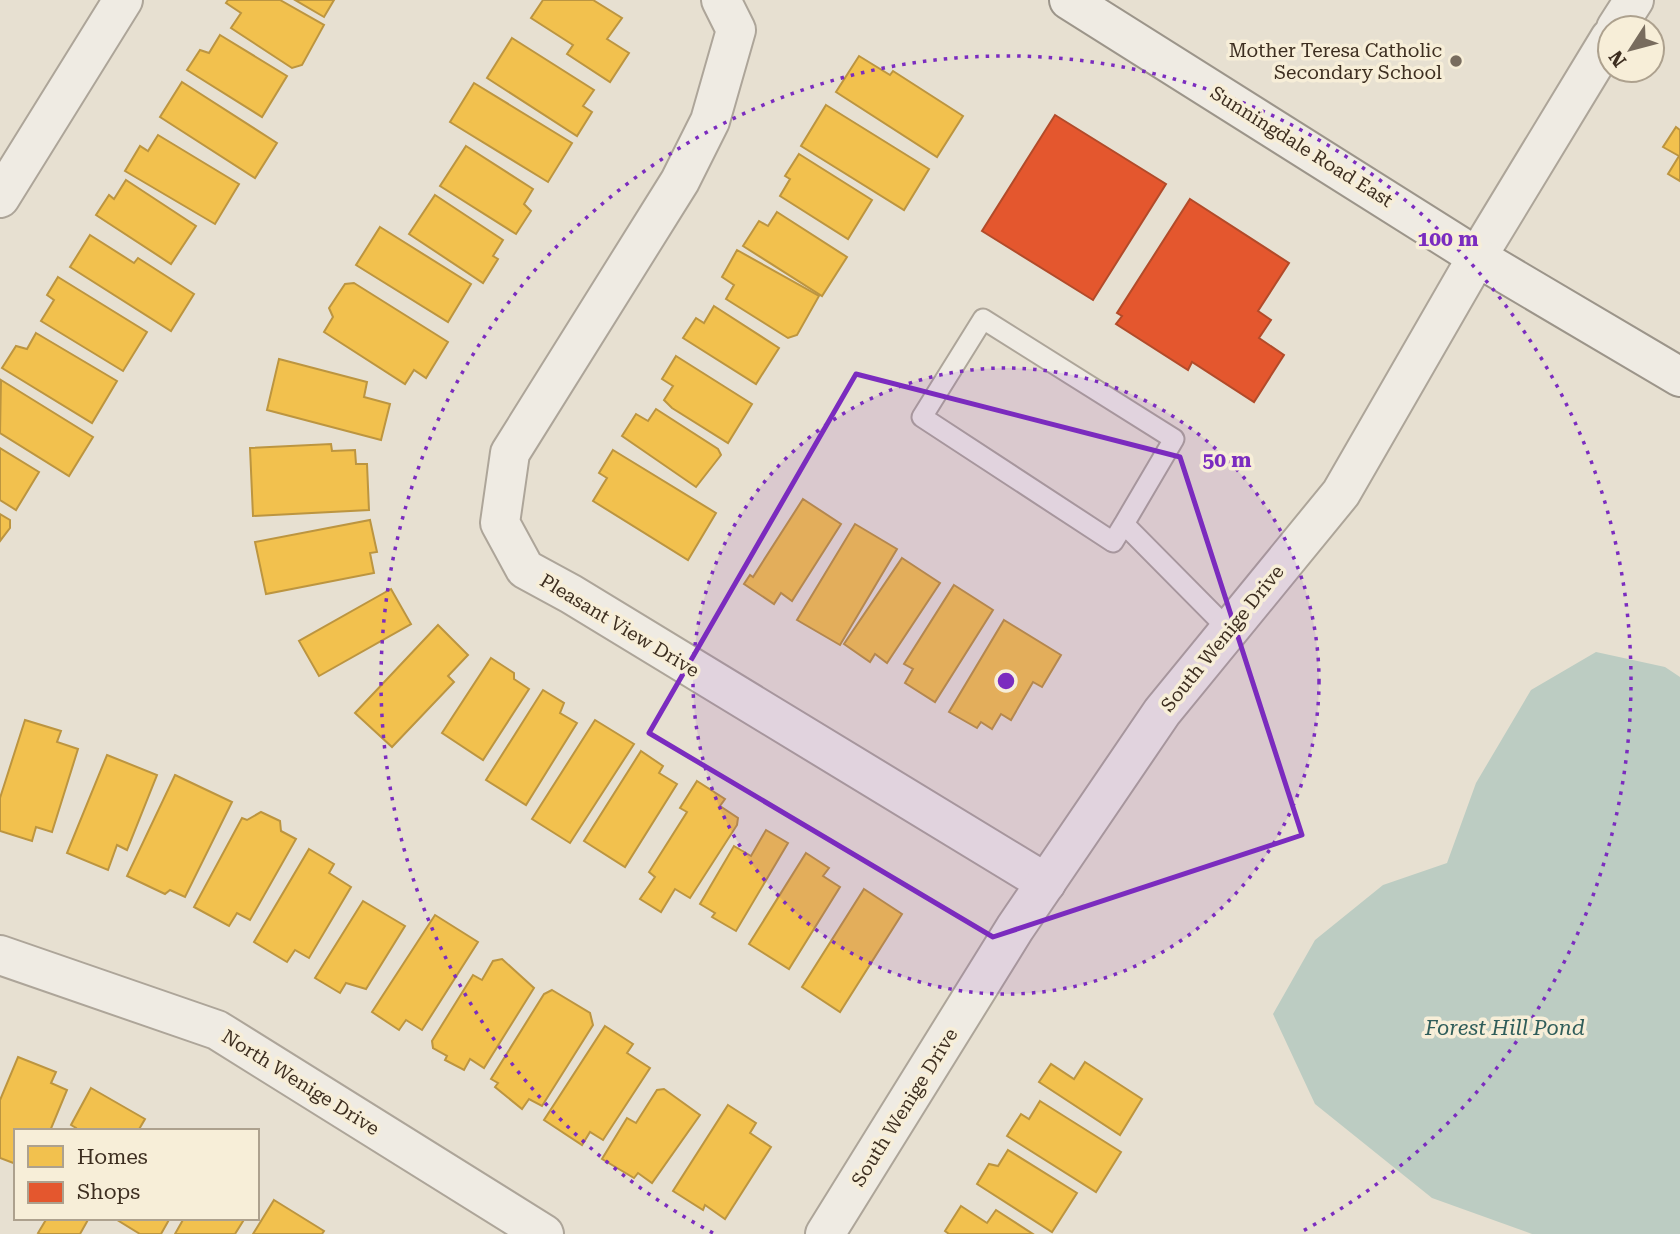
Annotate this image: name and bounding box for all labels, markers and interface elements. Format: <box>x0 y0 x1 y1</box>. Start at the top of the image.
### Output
north arrow <box>1596 14 1666 84</box>
place label: Mother Teresa Catholic Secondary School <box>1229 39 1442 84</box>
text: N <box>1604 46 1631 71</box>
marker: Mother Teresa Catholic Secondary School <box>1448 53 1464 69</box>
street label: Sunningdale Road East <box>1206 81 1397 212</box>
text: 100 m <box>1418 227 1478 251</box>
text: 50 m <box>1202 448 1252 472</box>
street label: South Wenige Drive <box>1156 560 1289 716</box>
street label: Pleasant View Drive <box>536 569 704 682</box>
centre of rings <box>994 669 1018 693</box>
water label: Forest Hill Pond <box>1424 1016 1585 1040</box>
street label: South Wenige Drive <box>846 1024 962 1191</box>
street label: North Wenige Drive <box>218 1025 384 1140</box>
legend <box>14 1129 259 1220</box>
text: Homes <box>77 1145 148 1169</box>
text: Shops <box>77 1180 140 1204</box>

